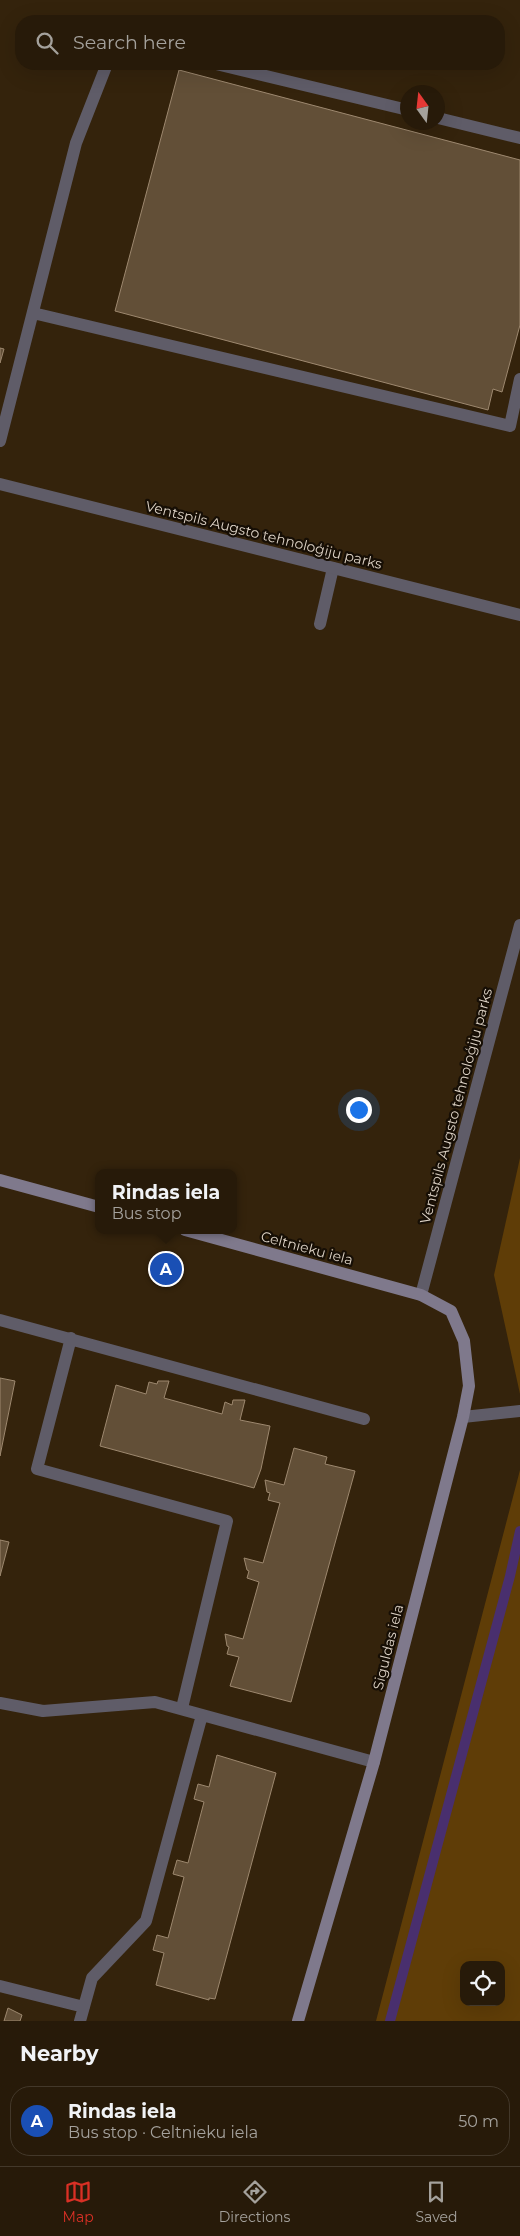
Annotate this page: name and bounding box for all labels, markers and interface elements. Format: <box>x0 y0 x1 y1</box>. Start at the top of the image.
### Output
search box <box>15 15 505 70</box>
icon: search <box>33 29 61 57</box>
text: Search here <box>73 31 186 54</box>
north arrow <box>400 85 445 130</box>
street label: Ventspils Augsto tehnoloģiju parks <box>144 497 384 573</box>
street label: Ventspils Augsto tehnoloģiju parks <box>416 986 496 1226</box>
your location <box>346 1097 372 1123</box>
popup <box>95 1169 237 1234</box>
text: Rindas iela <box>112 1181 220 1204</box>
text: Bus stop <box>112 1204 182 1223</box>
street label: Celtnieku iela <box>259 1227 355 1269</box>
pin: A <box>150 1250 182 1288</box>
street label: Siguldas iela <box>369 1602 407 1692</box>
map controls <box>460 1961 505 2006</box>
button: locate <box>460 1961 505 2006</box>
text: Nearby <box>20 2041 99 2066</box>
text: Rindas iela <box>68 2100 176 2123</box>
text: A <box>31 2112 43 2131</box>
text: 50 m <box>458 2112 499 2131</box>
text: Bus stop · Celtnieku iela <box>68 2123 258 2142</box>
tab: Map <box>63 2178 94 2226</box>
tab: Directions <box>219 2178 290 2226</box>
tab: Saved <box>415 2178 457 2226</box>

